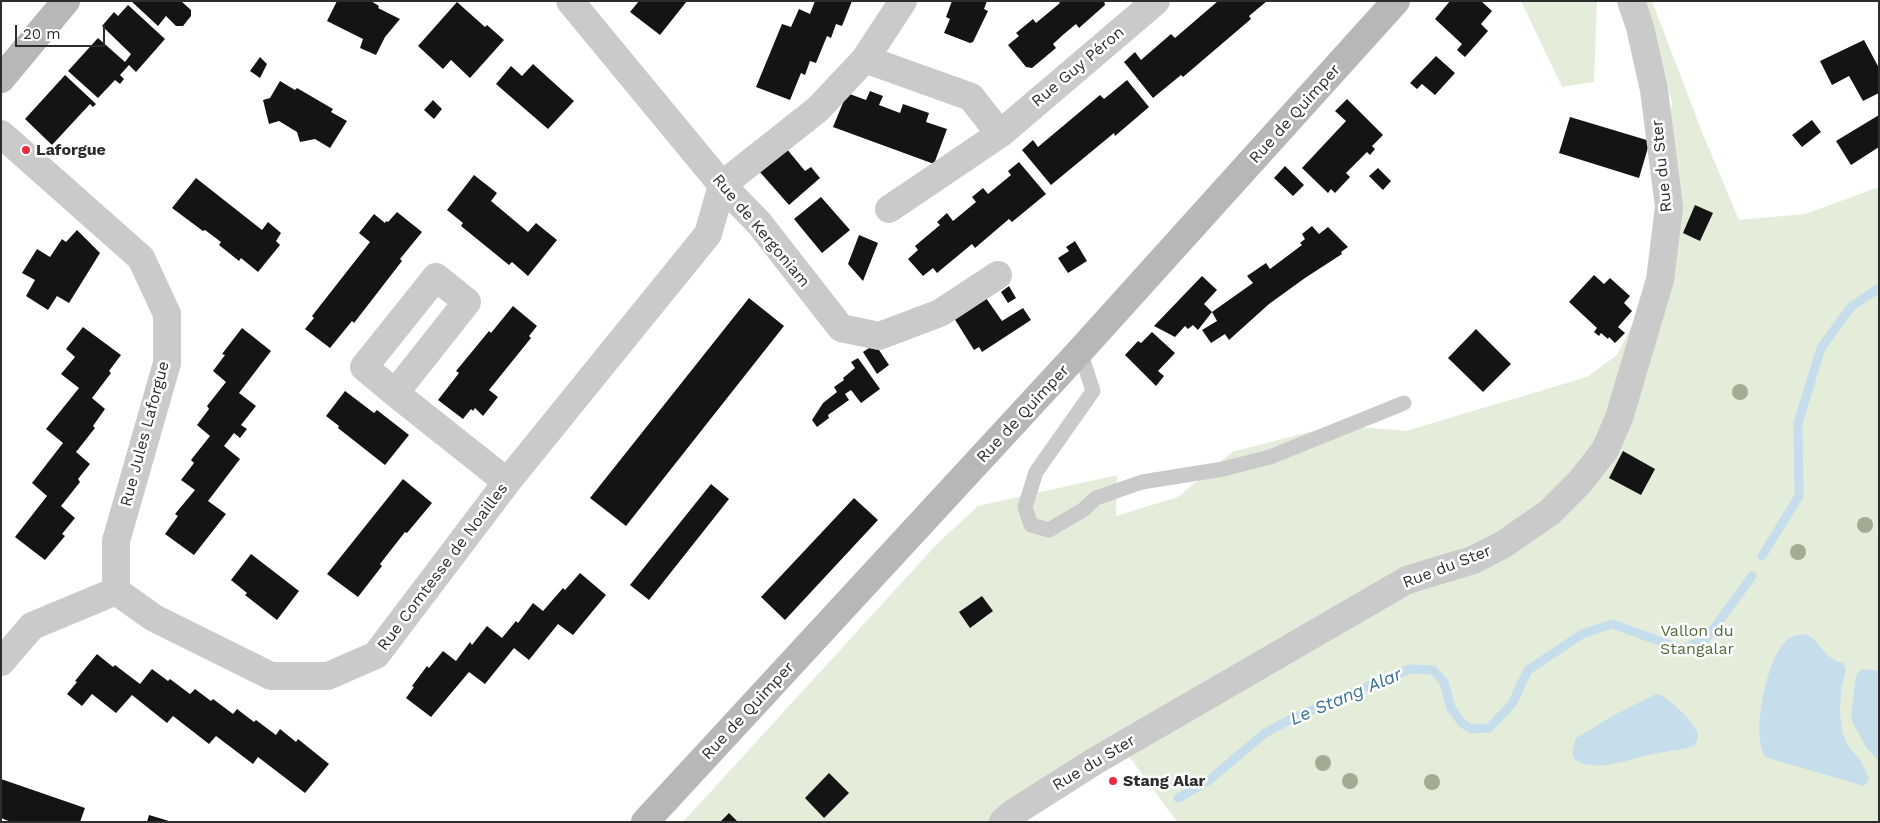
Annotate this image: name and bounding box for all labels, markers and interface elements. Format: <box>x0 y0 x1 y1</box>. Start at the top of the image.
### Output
scale bar <box>18 15 108 47</box>
street label: Rue Guy Péron <box>1028 23 1128 111</box>
text: 20 m <box>23 25 61 43</box>
street label: Rue de Quimper <box>1245 60 1345 168</box>
street label: Rue du Ster <box>1648 119 1676 213</box>
place label: Laforgue <box>36 140 106 160</box>
marker: Laforgue <box>20 144 32 156</box>
street label: Rue de Kergoniam <box>708 171 814 291</box>
street label: Rue Jules Laforgue <box>116 359 174 509</box>
street label: Rue de Quimper <box>973 361 1073 467</box>
street label: Rue Comtesse de Noailles <box>374 479 512 655</box>
street label: Rue du Ster <box>1400 541 1494 593</box>
park label: Vallon du Stangalar <box>1660 621 1734 659</box>
street label: Rue de Quimper <box>698 658 798 764</box>
water label: Le Stang Alar <box>1287 664 1405 730</box>
street label: Rue du Ster <box>1049 731 1139 795</box>
place label: Stang Alar <box>1123 771 1205 791</box>
marker: Stang Alar <box>1107 775 1119 787</box>

